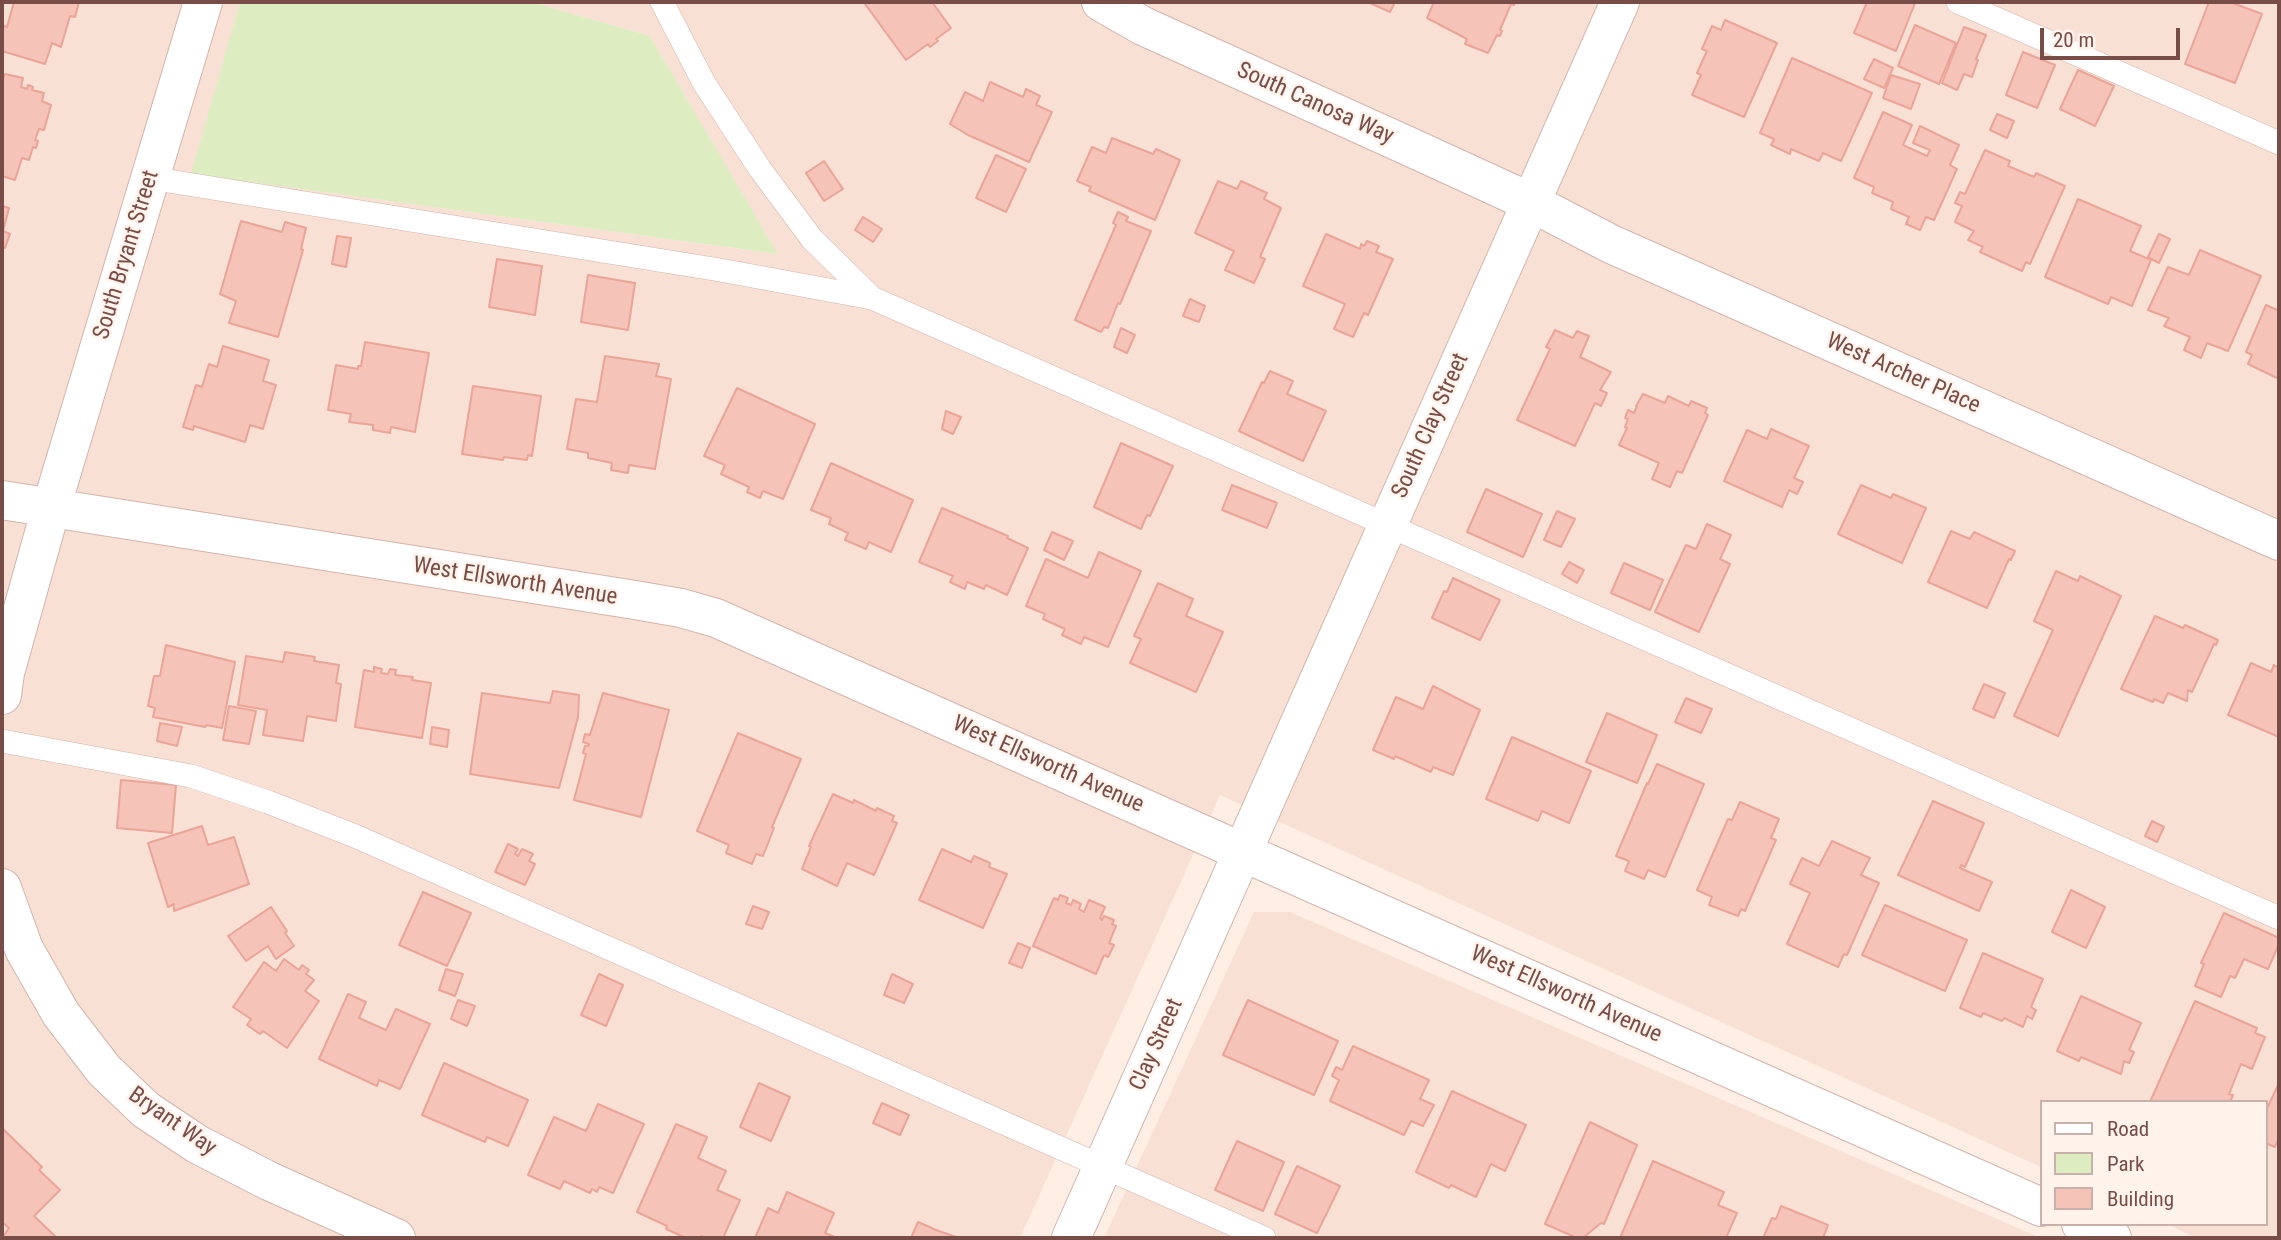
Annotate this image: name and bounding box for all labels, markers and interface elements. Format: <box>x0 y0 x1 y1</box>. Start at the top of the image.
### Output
scale bar <box>2043 14 2183 58</box>
text: 20 m <box>2053 28 2094 52</box>
street label: South Canosa Way <box>1232 57 1398 151</box>
street label: South Bryant Street <box>88 167 166 343</box>
street label: West Archer Place <box>1822 328 1984 420</box>
street label: South Clay Street <box>1387 349 1475 503</box>
street label: West Ellsworth Avenue <box>411 552 619 612</box>
street label: West Ellsworth Avenue <box>948 710 1148 820</box>
street label: West Ellsworth Avenue <box>1466 940 1666 1050</box>
street label: Clay Street <box>1124 995 1190 1095</box>
street label: Bryant Way <box>123 1082 221 1162</box>
legend <box>2039 1100 2267 1226</box>
text: Road <box>2107 1117 2149 1141</box>
text: Park <box>2107 1152 2144 1176</box>
text: Building <box>2107 1187 2174 1211</box>

